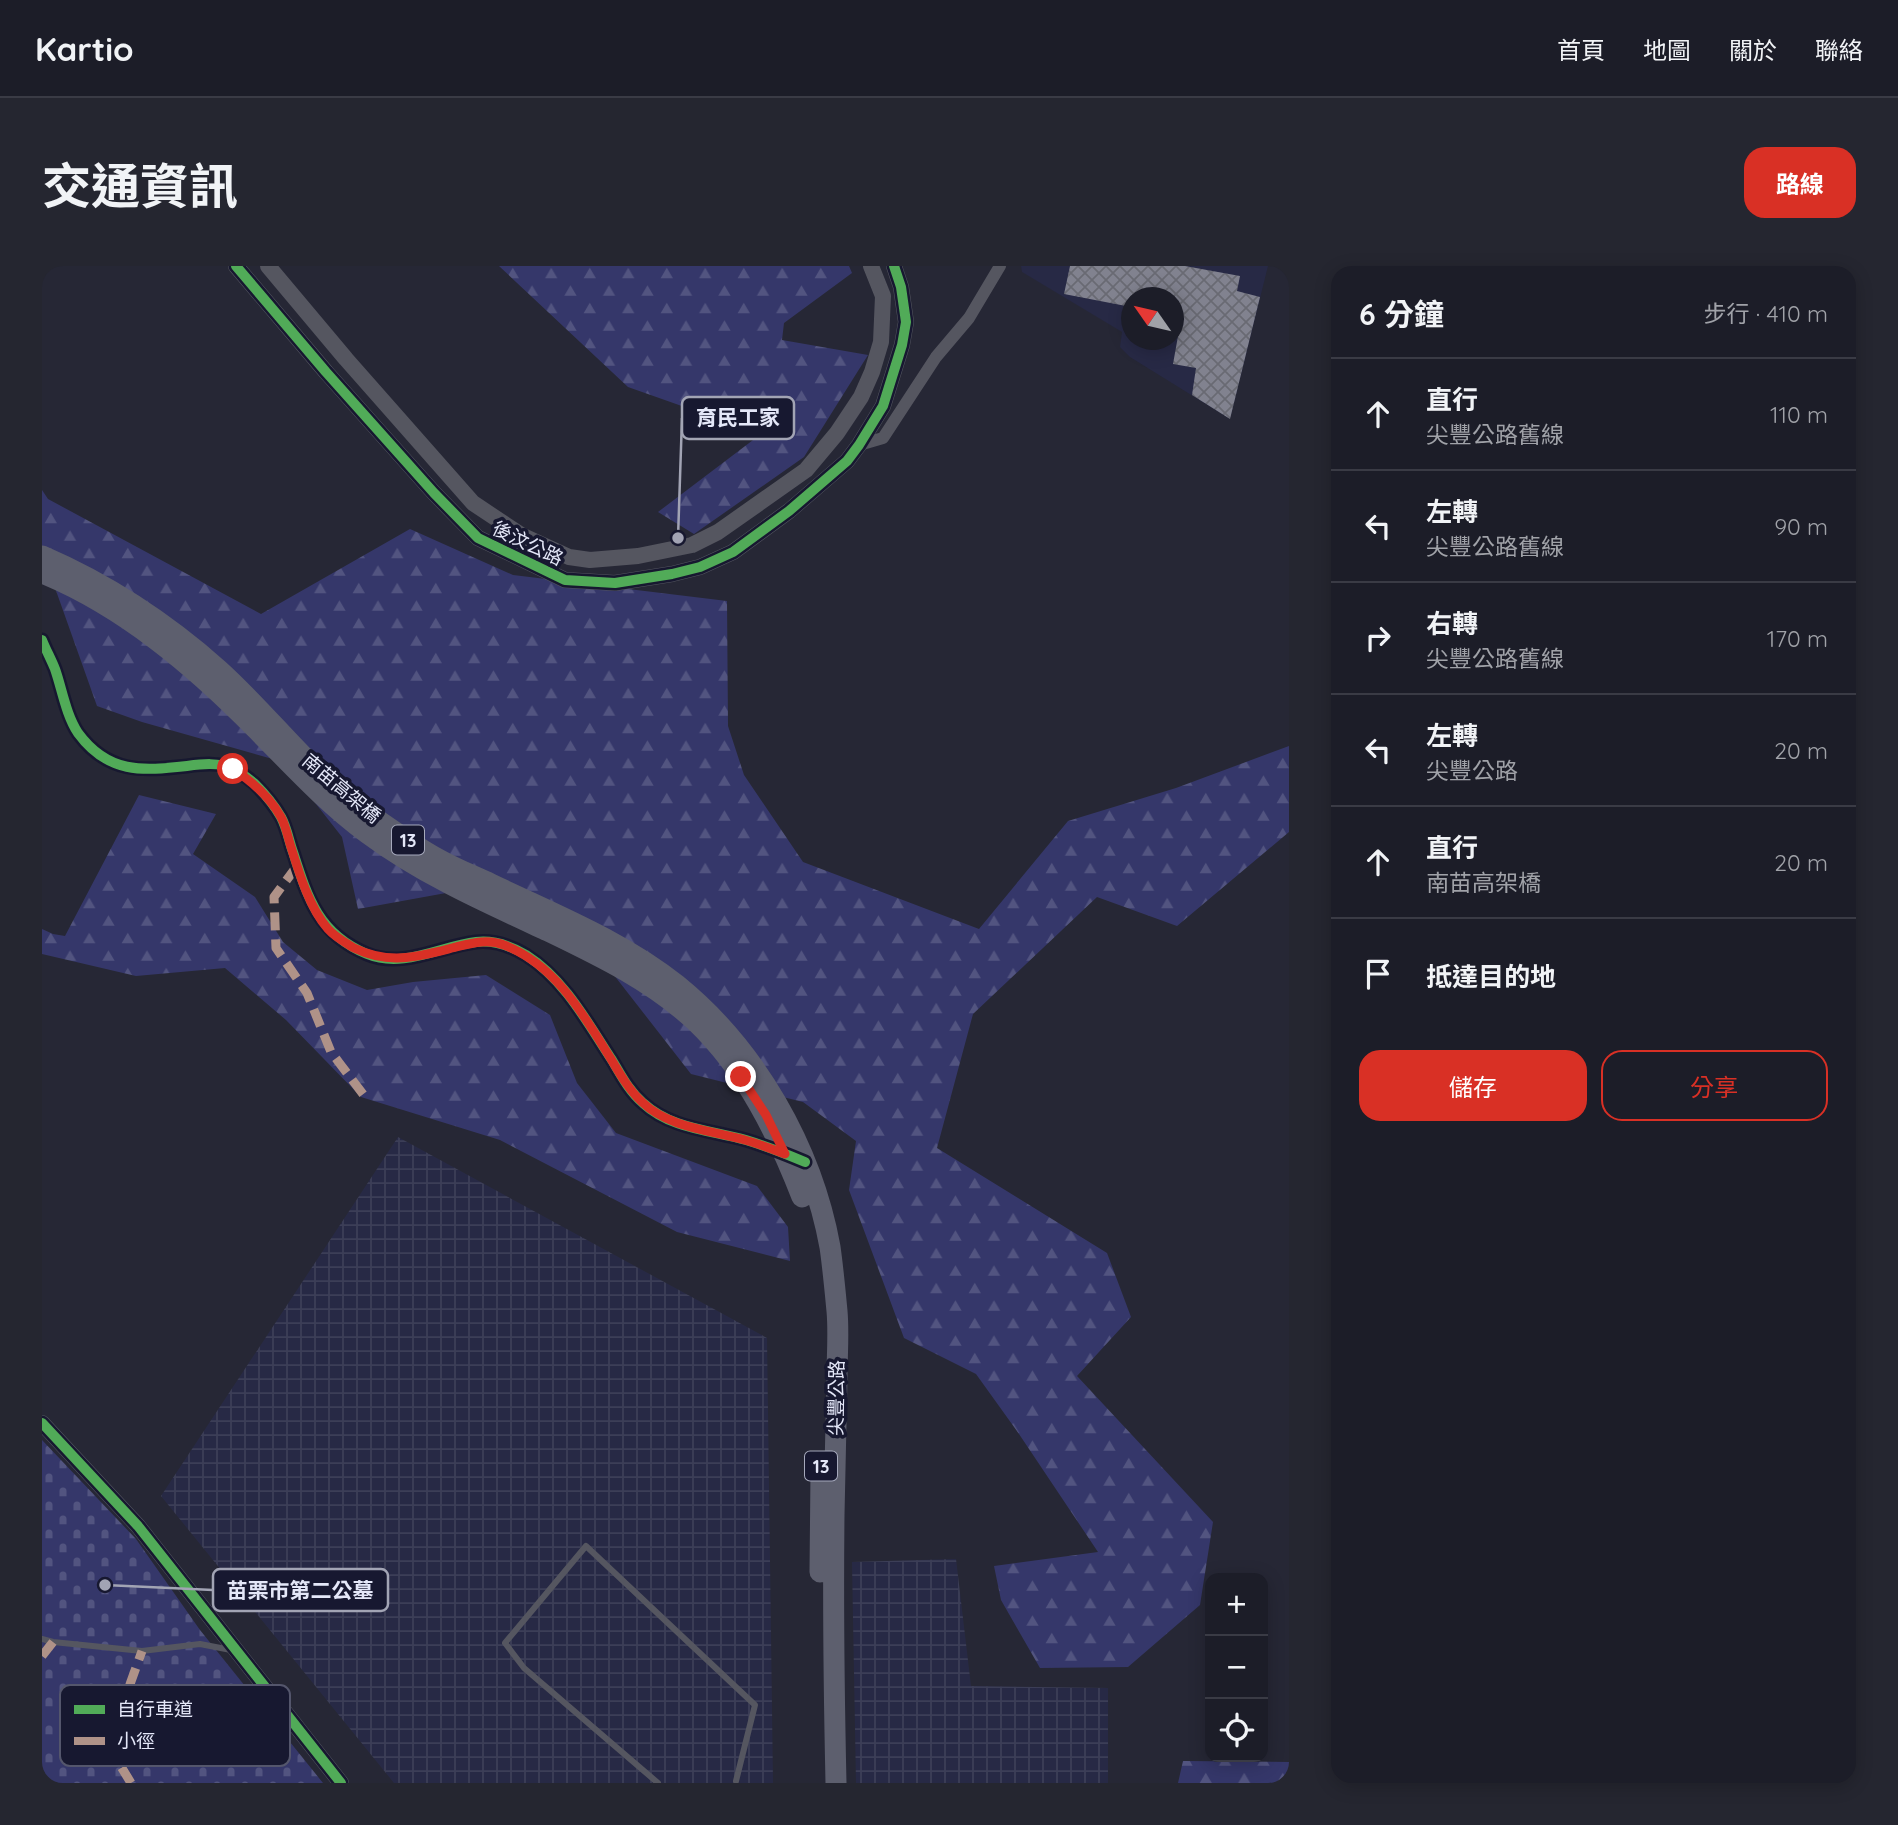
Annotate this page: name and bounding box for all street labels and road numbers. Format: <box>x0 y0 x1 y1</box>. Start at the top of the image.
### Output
street label: 後汶公路 <box>489 516 567 570</box>
street label: 南苗高架橋 <box>298 748 386 828</box>
road number: 13 <box>392 826 424 854</box>
street label: 尖豐公路 <box>823 1360 849 1436</box>
road number: 13 <box>805 1451 837 1480</box>

